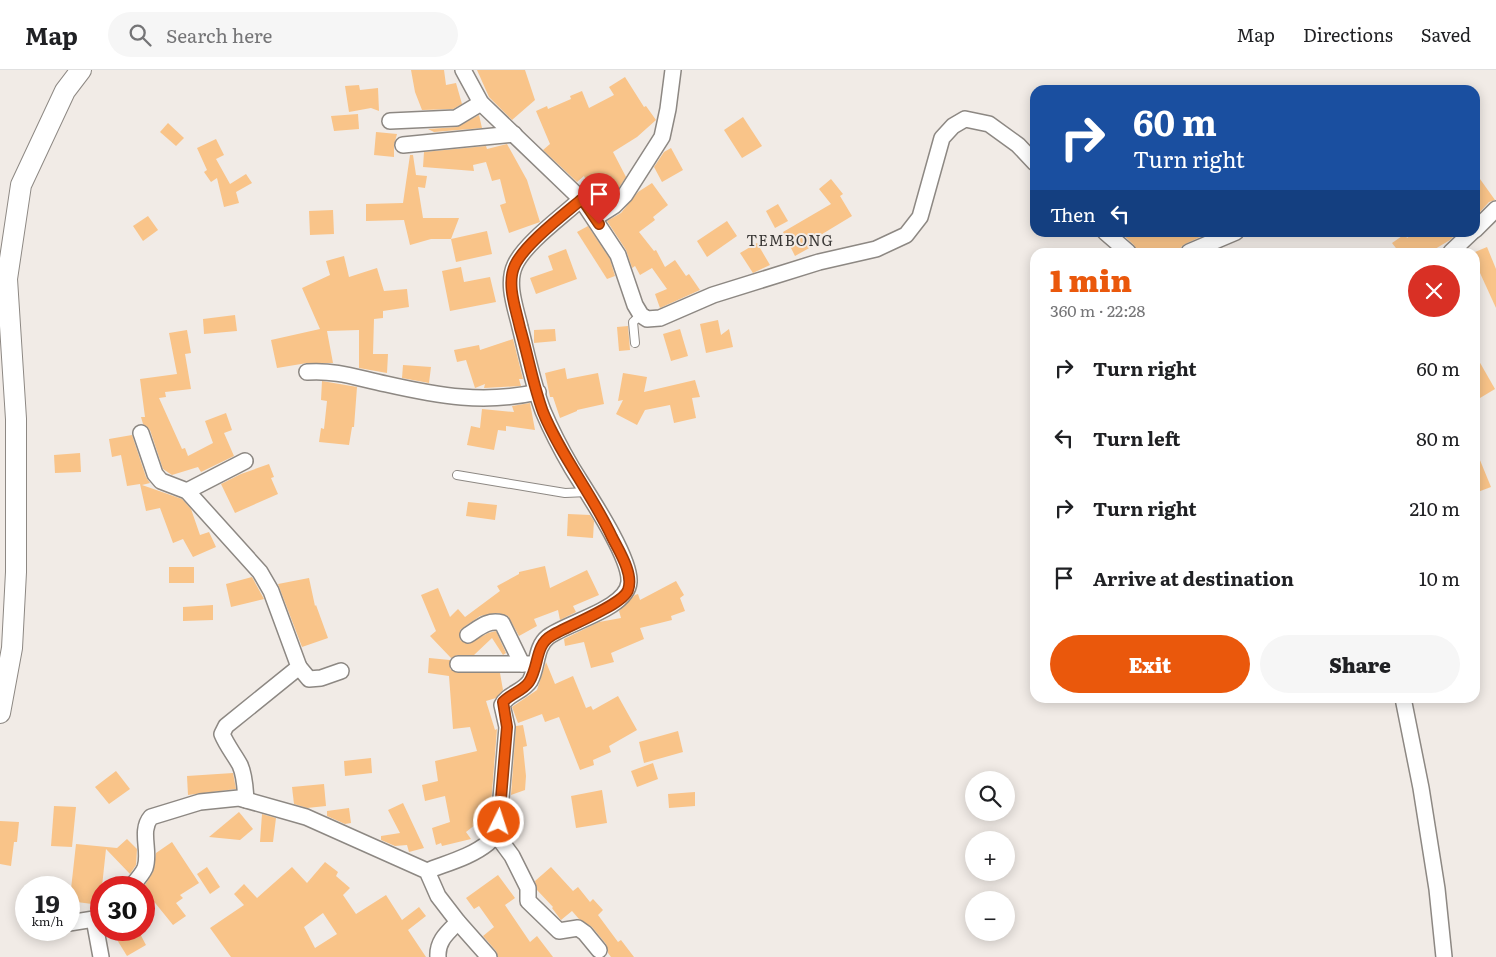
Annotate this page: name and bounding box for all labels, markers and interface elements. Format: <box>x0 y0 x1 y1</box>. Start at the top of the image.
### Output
search box <box>108 12 458 57</box>
text: Map <box>25 17 78 52</box>
icon: search <box>126 21 154 49</box>
text: Search here <box>166 21 272 49</box>
text: Map <box>1237 21 1275 48</box>
text: Directions <box>1303 21 1393 48</box>
text: Saved <box>1421 21 1471 48</box>
text: 60 m <box>1133 95 1217 147</box>
icon: right <box>1050 105 1115 170</box>
text: Turn right <box>1133 142 1245 175</box>
pin <box>578 173 620 224</box>
icon: arrive <box>585 180 613 208</box>
text: Then <box>1050 200 1096 228</box>
icon: left <box>1106 200 1134 228</box>
district label: TEMBONG <box>746 228 834 251</box>
text: 1 min <box>1050 257 1132 301</box>
button: close <box>1408 265 1460 317</box>
text: 360 m · 22:28 <box>1050 298 1145 322</box>
icon: right <box>1050 354 1078 382</box>
text: Turn right <box>1093 354 1197 382</box>
text: 60 m <box>1417 354 1460 382</box>
icon: left <box>1050 424 1078 452</box>
text: Turn left <box>1093 424 1180 452</box>
text: 80 m <box>1416 424 1460 452</box>
icon: right <box>1050 494 1078 522</box>
text: Turn right <box>1093 494 1197 522</box>
text: 210 m <box>1409 494 1460 522</box>
icon: arrive <box>1050 564 1078 592</box>
text: Arrive at destination <box>1093 564 1294 592</box>
text: 10 m <box>1419 564 1460 592</box>
button: Exit <box>1050 635 1250 693</box>
button: Share <box>1260 635 1460 693</box>
map controls <box>965 771 1015 941</box>
button: search <box>965 771 1015 821</box>
position arrow <box>472 795 524 847</box>
button: + <box>965 831 1015 881</box>
speed limit sign: 30 <box>90 876 155 941</box>
text: 19 <box>35 884 60 921</box>
button: − <box>965 891 1015 941</box>
text: km/h <box>32 912 63 930</box>

